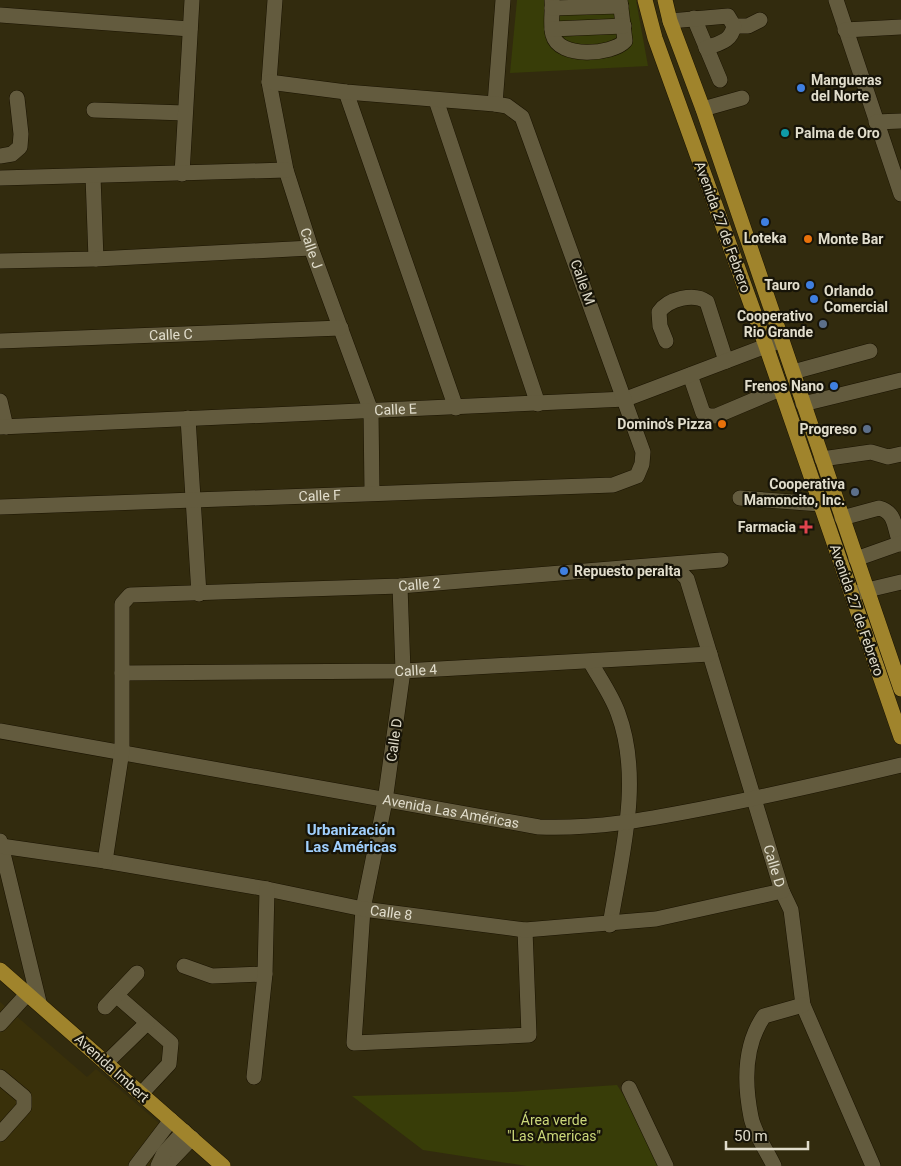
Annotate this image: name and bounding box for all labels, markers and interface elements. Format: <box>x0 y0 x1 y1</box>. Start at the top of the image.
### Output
place label: Mangueras del Norte <box>811 72 882 104</box>
marker: Mangueras del Norte <box>795 82 807 94</box>
place label: Palma de Oro <box>795 125 880 141</box>
marker: Palma de Oro <box>779 127 791 139</box>
street label: Avenida 27 de Febrero <box>692 159 754 295</box>
marker: Loteka <box>759 216 771 228</box>
street label: Calle J <box>297 226 326 271</box>
place label: Loteka <box>744 230 787 246</box>
place label: Monte Bar <box>818 231 883 247</box>
marker: Monte Bar <box>802 233 814 245</box>
street label: Calle M <box>568 257 598 307</box>
place label: Tauro <box>764 277 800 293</box>
marker: Tauro <box>804 279 816 291</box>
place label: Orlando Comercial <box>824 283 888 315</box>
marker: Orlando Comercial <box>808 293 820 305</box>
place label: Cooperativo Rio Grande <box>737 308 813 340</box>
marker: Cooperativo Rio Grande <box>817 318 829 330</box>
street label: Calle C <box>149 326 193 343</box>
place label: Frenos Nano <box>744 378 824 394</box>
marker: Frenos Nano <box>828 380 840 392</box>
street label: Calle E <box>374 400 417 418</box>
place label: Domino's Pizza <box>617 416 713 432</box>
marker: Domino's Pizza <box>716 418 728 430</box>
place label: Progreso <box>800 421 857 437</box>
marker: Progreso <box>861 423 873 435</box>
place label: Cooperativa Mamoncito, Inc. <box>744 476 846 508</box>
marker: Cooperativa Mamoncito, Inc. <box>849 486 861 498</box>
street label: Calle F <box>298 487 341 504</box>
place label: Farmacia <box>738 519 797 535</box>
marker: Farmacia <box>800 521 812 533</box>
street label: Avenida 27 de Febrero <box>827 542 887 678</box>
place label: Repuesto peralta <box>574 563 681 579</box>
marker: Repuesto peralta <box>558 565 570 577</box>
street label: Calle 2 <box>398 575 441 594</box>
street label: Calle 4 <box>395 661 438 679</box>
street label: Calle D <box>383 717 405 763</box>
street label: Avenida Las Américas <box>381 791 520 831</box>
district label: Urbanización Las Américas <box>305 821 397 856</box>
street label: Calle D <box>760 843 788 889</box>
street label: Calle 8 <box>369 902 413 923</box>
street label: Avenida Imbert <box>72 1031 153 1106</box>
park label: Área verde "Las Americas" <box>507 1111 601 1144</box>
scale bar <box>726 1118 808 1150</box>
text: 50 m <box>734 1127 768 1145</box>

